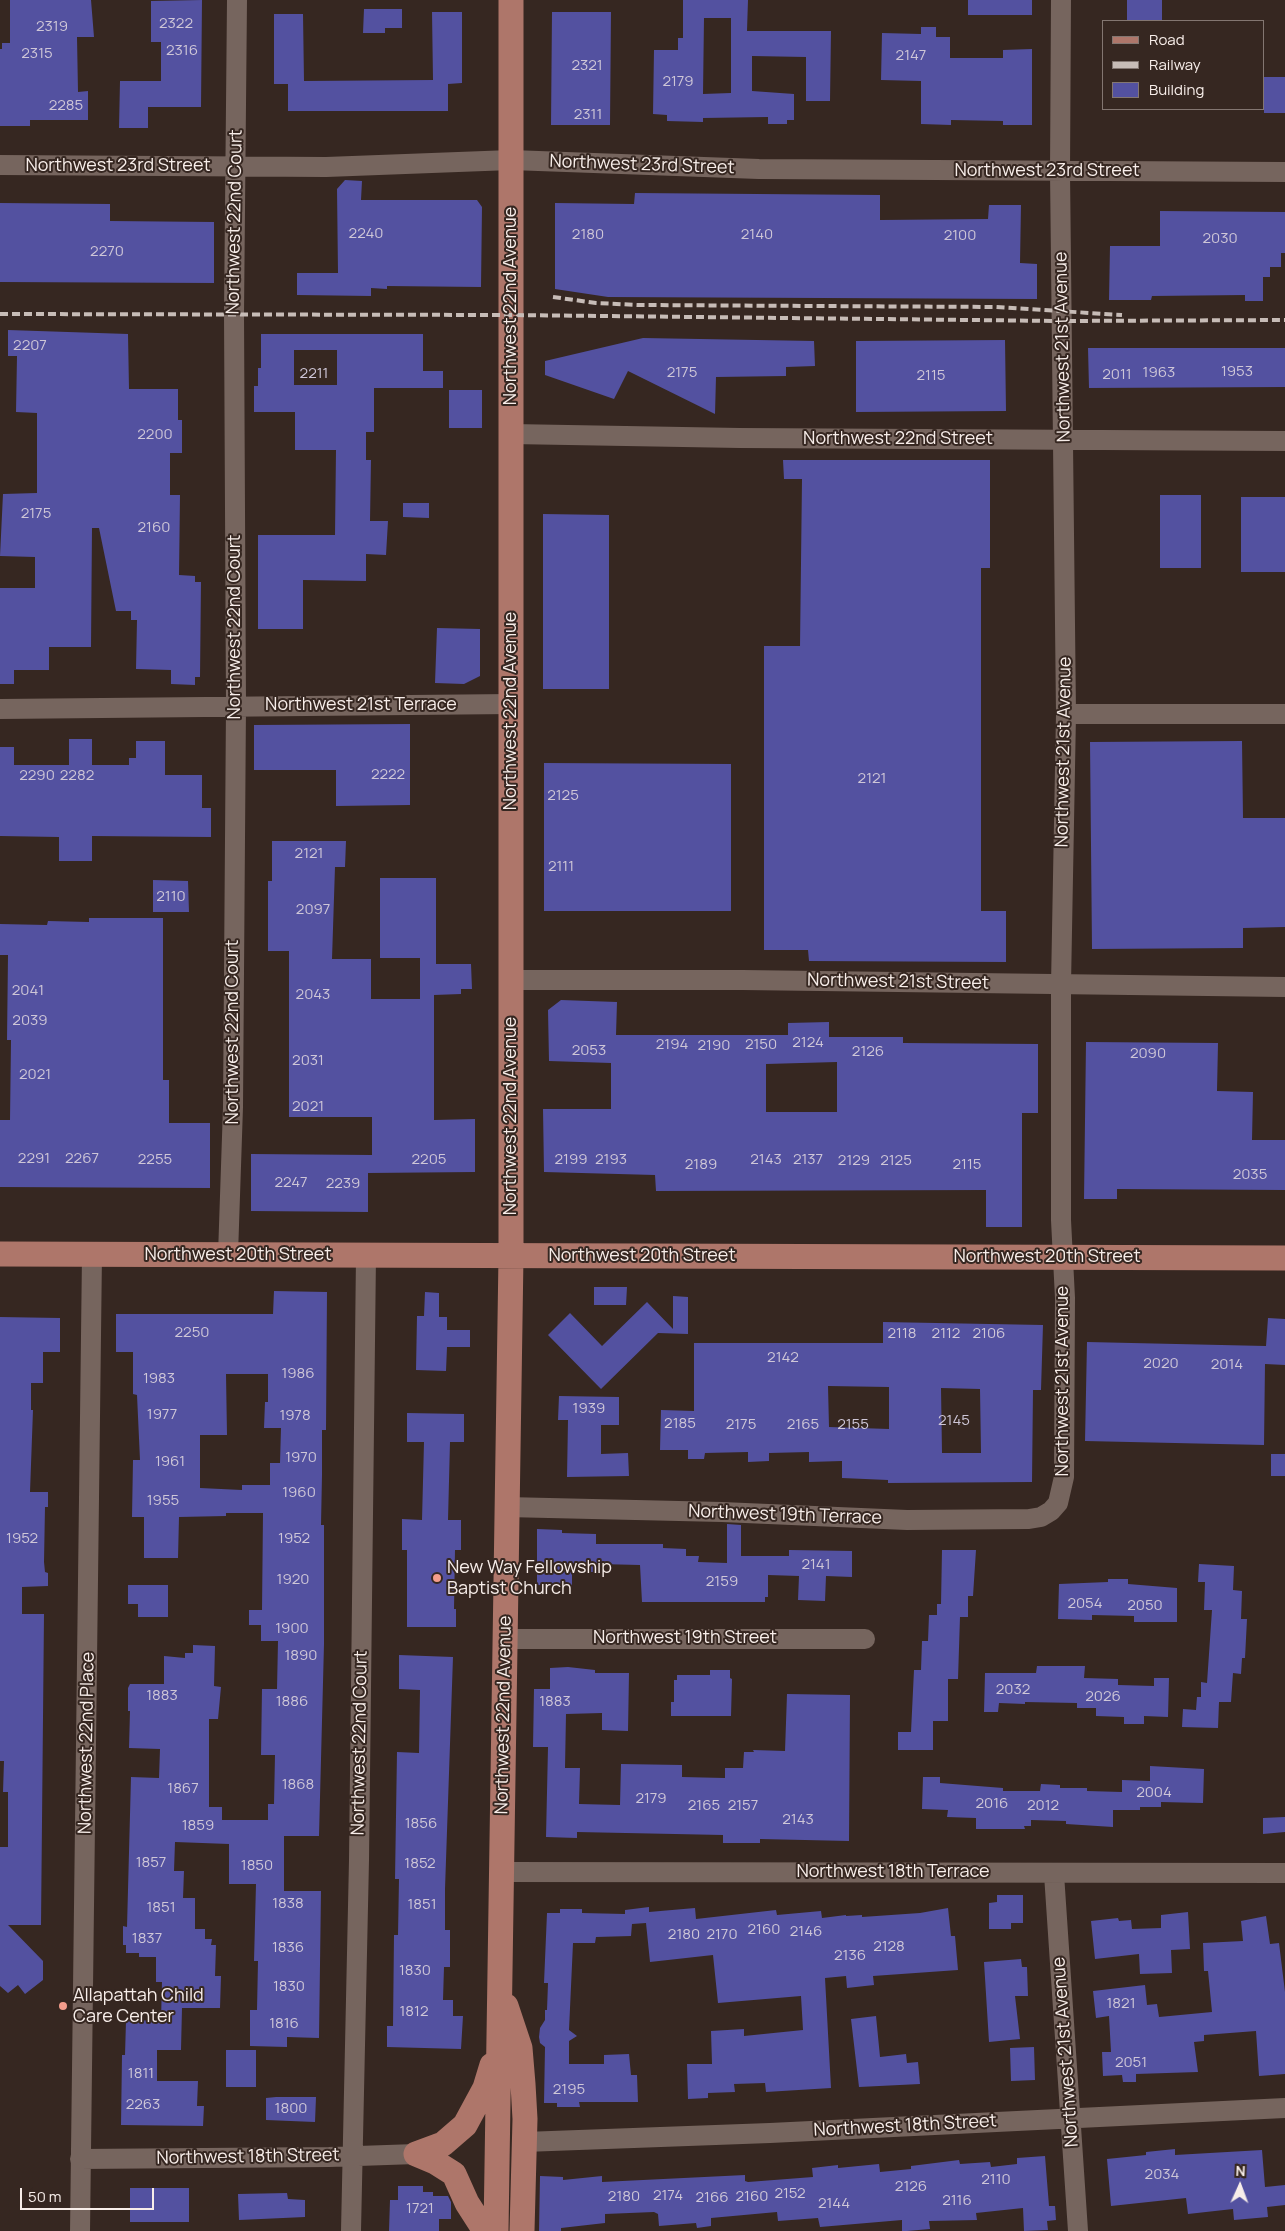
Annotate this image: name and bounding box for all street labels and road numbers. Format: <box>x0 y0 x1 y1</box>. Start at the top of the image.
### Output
street label: Northwest 22nd Court <box>223 129 247 315</box>
street label: Northwest 23rd Street <box>549 151 735 179</box>
street label: Northwest 23rd Street <box>25 155 211 177</box>
street label: Northwest 23rd Street <box>954 160 1140 182</box>
street label: Northwest 22nd Avenue <box>500 207 522 405</box>
street label: Northwest 21st Avenue <box>1051 251 1075 443</box>
street label: Northwest 22nd Street <box>803 428 993 450</box>
street label: Northwest 22nd Court <box>224 535 246 719</box>
street label: Northwest 22nd Avenue <box>500 612 522 810</box>
street label: Northwest 21st Avenue <box>1052 656 1076 848</box>
street label: Northwest 21st Terrace <box>265 694 457 716</box>
street label: Northwest 22nd Court <box>222 940 244 1124</box>
street label: Northwest 21st Street <box>807 970 989 994</box>
street label: Northwest 22nd Avenue <box>500 1017 522 1215</box>
street label: Northwest 20th Street <box>144 1244 332 1266</box>
street label: Northwest 20th Street <box>548 1245 736 1267</box>
street label: Northwest 20th Street <box>953 1246 1141 1268</box>
street label: Northwest 21st Avenue <box>1052 1286 1074 1476</box>
street label: Northwest 19th Terrace <box>688 1501 882 1529</box>
street label: Northwest 22nd Avenue <box>491 1616 517 1814</box>
street label: Northwest 19th Street <box>593 1627 777 1649</box>
street label: Northwest 22nd Court <box>348 1650 372 1836</box>
street label: Northwest 22nd Place <box>75 1652 99 1834</box>
street label: Northwest 18th Terrace <box>796 1861 990 1883</box>
street label: Northwest 21st Avenue <box>1049 1956 1083 2148</box>
street label: Northwest 18th Street <box>813 2110 997 2142</box>
street label: Northwest 18th Street <box>156 2145 340 2169</box>

